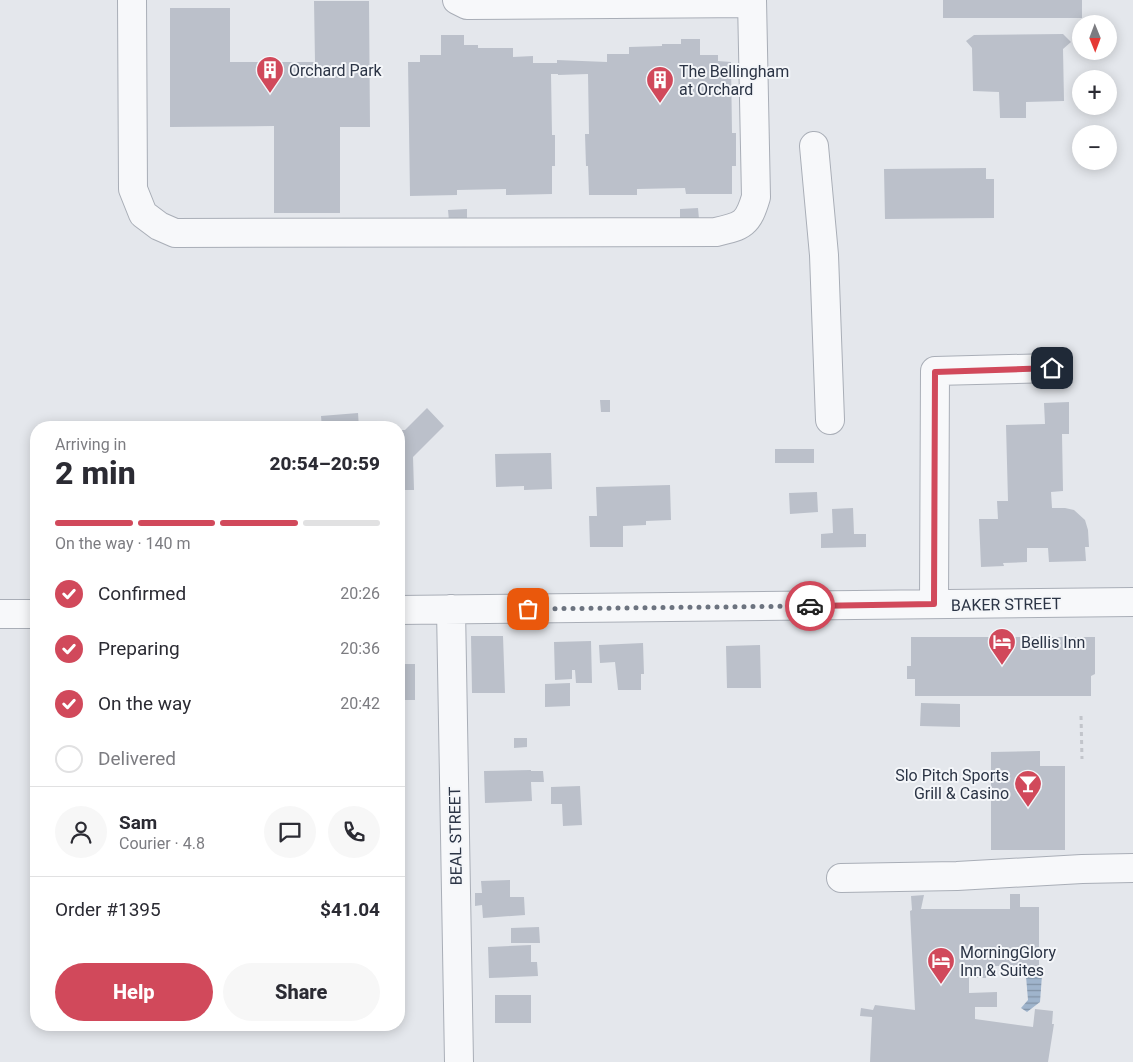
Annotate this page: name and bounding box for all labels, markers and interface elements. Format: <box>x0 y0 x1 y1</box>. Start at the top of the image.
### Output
north arrow <box>1072 15 1118 60</box>
map controls <box>1072 15 1117 170</box>
building icon: Orchard Park <box>255 55 285 94</box>
place label: Orchard Park <box>289 61 383 80</box>
place label: The Bellingham at Orchard <box>679 62 789 99</box>
building icon: The Bellingham at Orchard <box>645 65 675 104</box>
button: + <box>1072 70 1117 115</box>
button: − <box>1072 125 1117 170</box>
pin <box>1031 347 1073 389</box>
icon: home <box>1038 354 1066 382</box>
text: Arriving in <box>55 435 126 454</box>
text: 20:54–20:59 <box>269 452 380 475</box>
text: 2 min <box>55 454 136 492</box>
text: On the way · 140 m <box>55 534 191 553</box>
icon: check <box>55 580 83 608</box>
courier <box>785 581 835 631</box>
text: Confirmed <box>98 582 186 605</box>
text: 20:26 <box>340 584 380 603</box>
pin <box>507 588 549 630</box>
icon: car <box>796 592 824 620</box>
street label: BAKER STREET <box>951 594 1062 615</box>
icon: bag <box>514 595 542 623</box>
hotel icon: Bellis Inn <box>987 627 1017 666</box>
place label: Bellis Inn <box>1021 633 1085 652</box>
icon: check <box>55 635 83 663</box>
text: Preparing <box>98 637 180 660</box>
text: 20:36 <box>340 639 380 658</box>
icon: check <box>55 690 83 718</box>
text: On the way <box>98 692 191 715</box>
text: 20:42 <box>340 694 380 713</box>
text: Delivered <box>98 747 176 770</box>
place label: Slo Pitch Sports Grill & Casino <box>895 766 1009 803</box>
bar icon: Slo Pitch Sports Grill & Casino <box>1013 769 1043 808</box>
street label: BEAL STREET <box>445 786 466 886</box>
button: person <box>55 806 107 858</box>
button: chat <box>264 806 316 858</box>
button: phone <box>328 806 380 858</box>
text: Sam <box>119 811 157 834</box>
text: Courier · 4.8 <box>119 834 205 853</box>
text: Order #1395 <box>55 898 161 921</box>
text: $41.04 <box>320 898 380 921</box>
place label: MorningGlory Inn & Suites <box>960 943 1057 980</box>
hotel icon: MorningGlory Inn & Suites <box>926 946 956 985</box>
button: Help <box>55 963 213 1021</box>
button: Share <box>223 963 380 1021</box>

